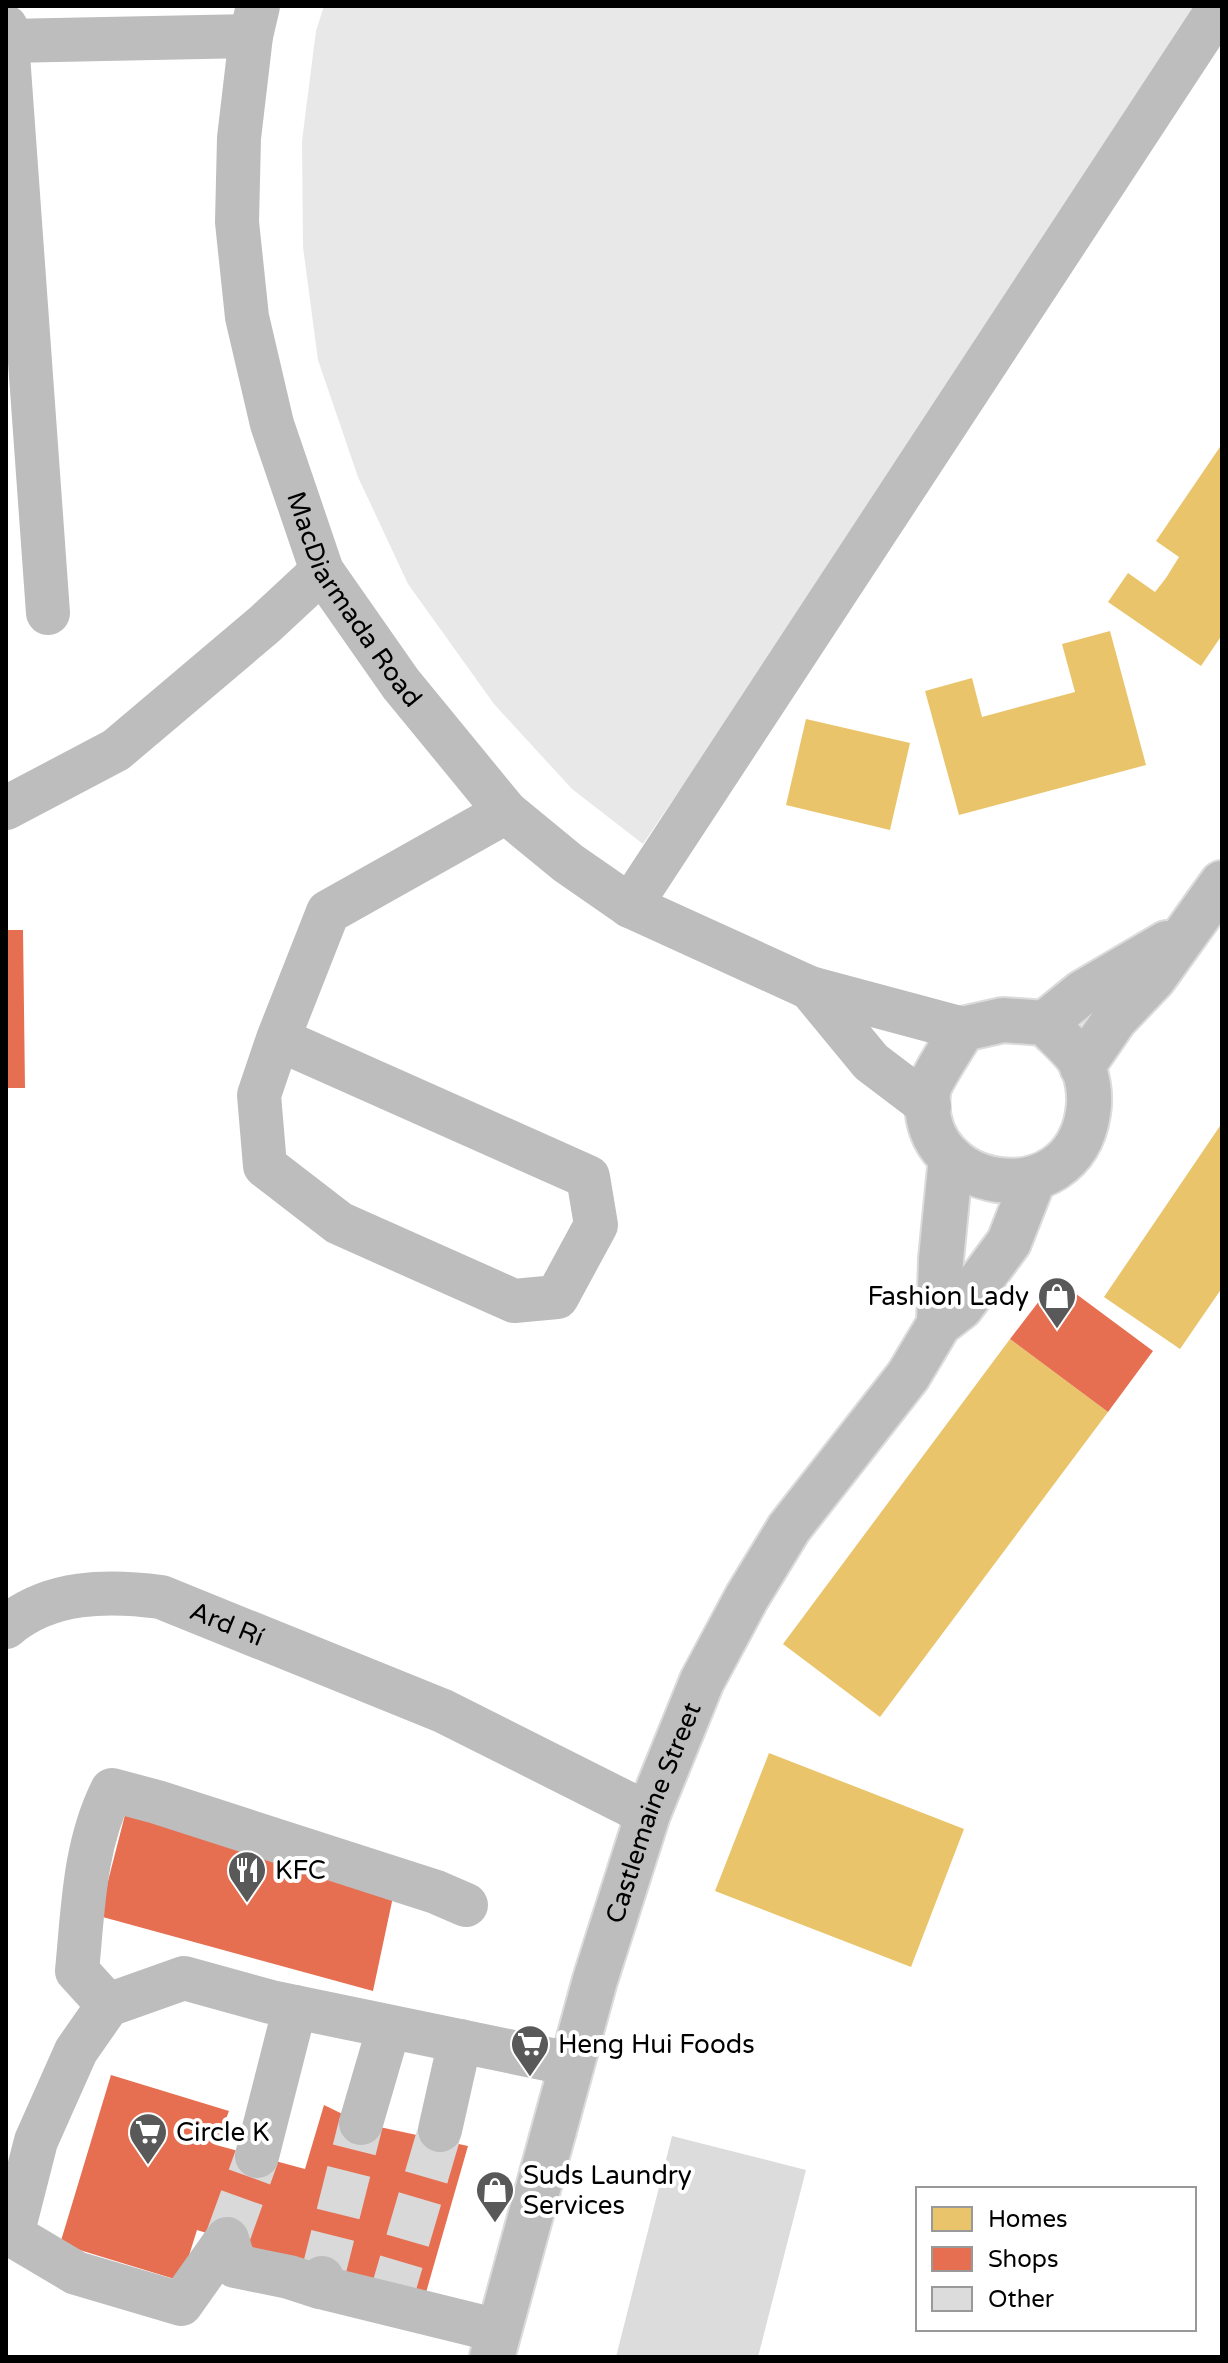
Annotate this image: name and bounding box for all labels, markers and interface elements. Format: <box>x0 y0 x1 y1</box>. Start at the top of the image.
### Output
street label: MacDiarmada Road <box>280 488 428 713</box>
shop icon: Fashion Lady <box>1036 1275 1078 1330</box>
place label: Fashion Lady <box>867 1281 1029 1312</box>
street label: Ard Rí <box>185 1595 268 1653</box>
street label: Castlemaine Street <box>599 1698 708 1927</box>
restaurant icon: KFC <box>226 1849 268 1904</box>
place label: KFC <box>275 1855 326 1886</box>
supermarket icon: Heng Hui Foods <box>509 2023 551 2078</box>
place label: Heng Hui Foods <box>558 2029 755 2060</box>
supermarket icon: Circle K <box>127 2111 169 2166</box>
place label: Circle K <box>176 2117 269 2148</box>
place label: Suds Laundry Services <box>523 2160 692 2221</box>
shop icon: Suds Laundry Services <box>474 2169 516 2224</box>
legend <box>916 2187 1196 2331</box>
text: Homes <box>988 2205 1068 2234</box>
text: Shops <box>988 2245 1058 2274</box>
text: Other <box>988 2285 1055 2314</box>

